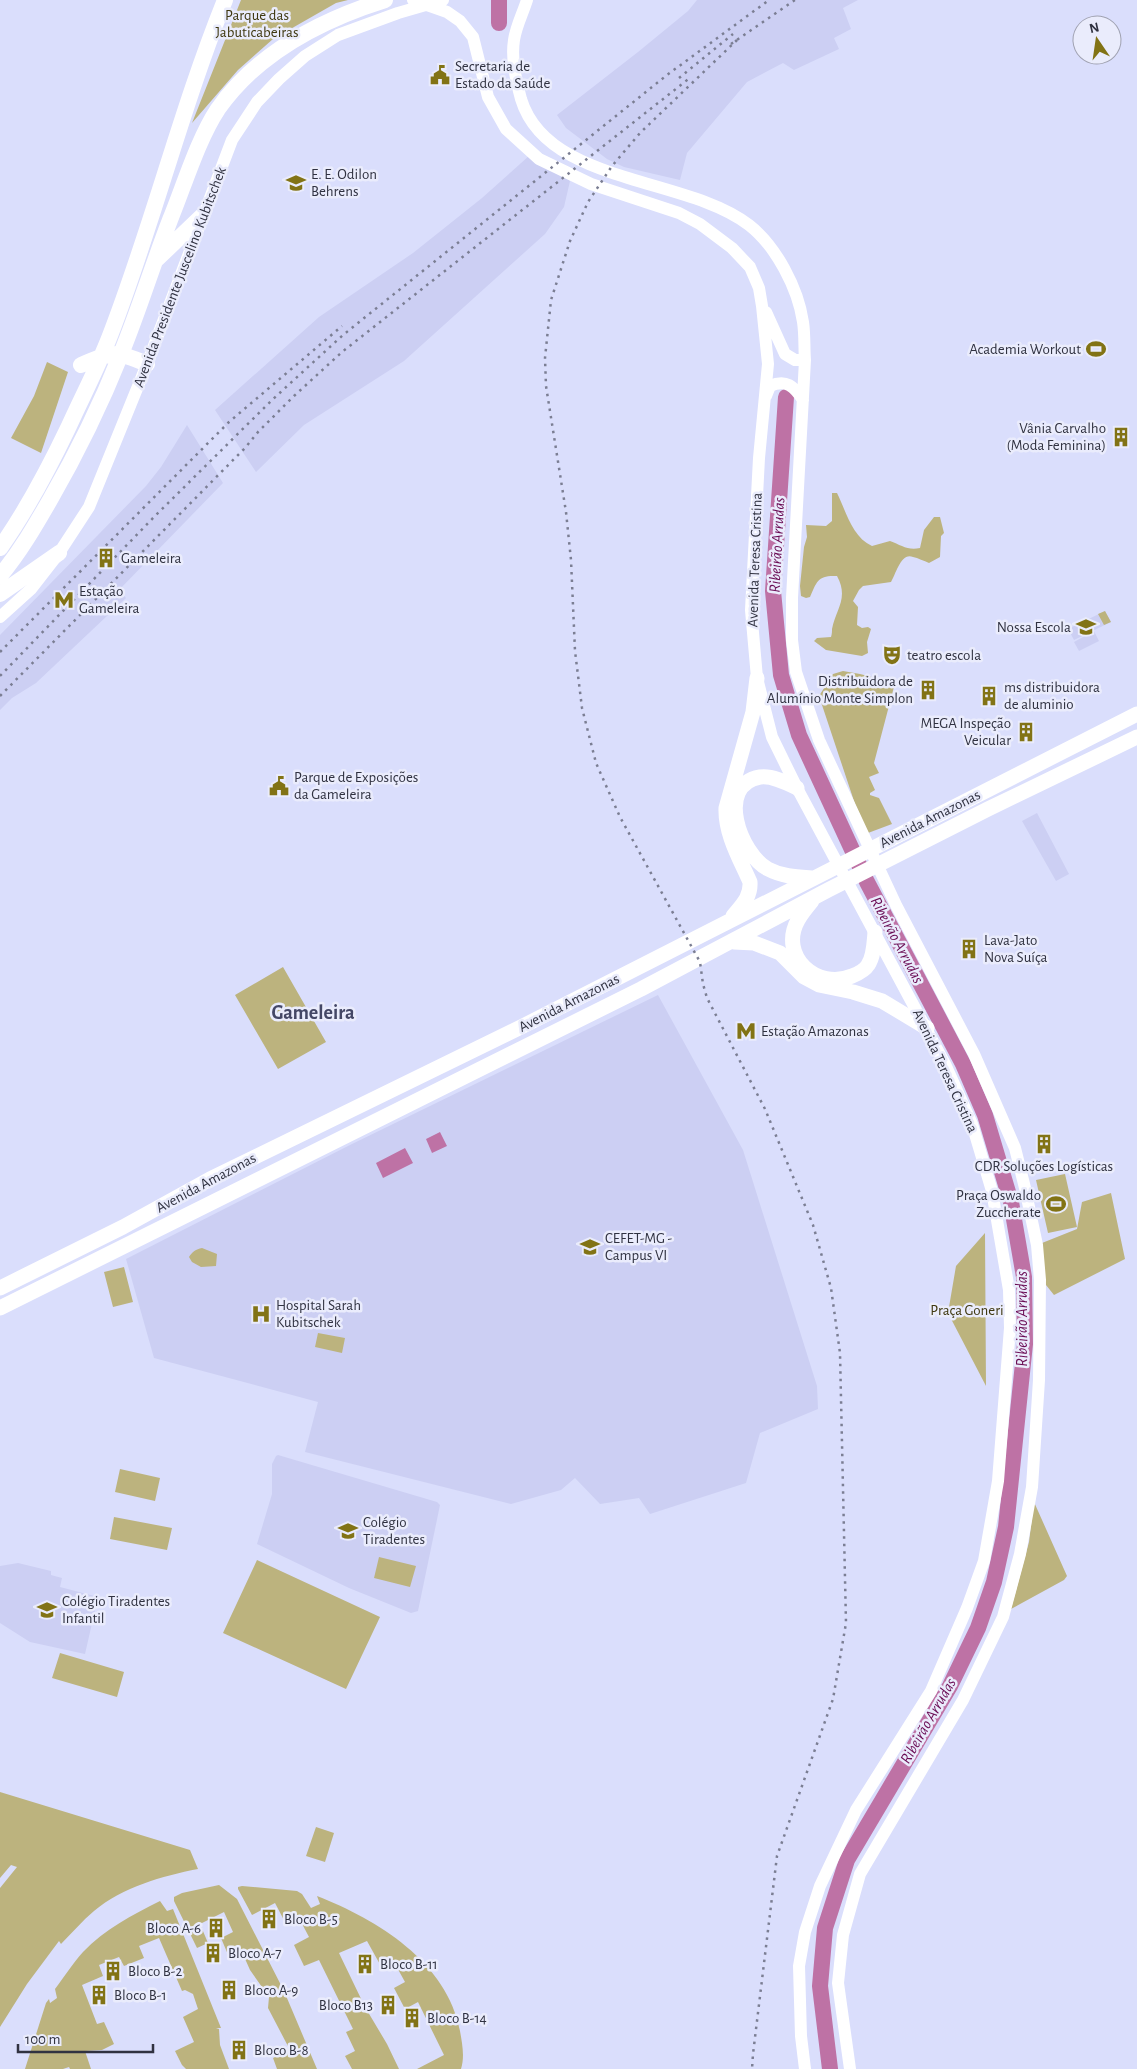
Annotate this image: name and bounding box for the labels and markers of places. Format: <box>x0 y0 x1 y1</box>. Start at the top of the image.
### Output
place label: Secretaria de Estado da Saúde <box>455 59 550 91</box>
public building icon: Secretaria de Estado da Saúde <box>429 64 451 86</box>
place label: E. E. Odilon Behrens <box>311 167 377 199</box>
school or university icon: E. E. Odilon Behrens <box>285 172 307 194</box>
sports icon: Academia Workout <box>1085 338 1107 360</box>
place label: Academia Workout <box>969 342 1081 357</box>
place label: Vânia Carvalho (Moda Feminina) <box>1006 421 1106 453</box>
building icon: Vânia Carvalho (Moda Feminina) <box>1110 426 1132 448</box>
building icon: Gameleira <box>95 547 117 569</box>
place label: Gameleira <box>121 551 181 566</box>
place label: Estação Gameleira <box>79 584 139 616</box>
metro station icon: Estação Gameleira <box>53 589 75 611</box>
school or university icon: Nossa Escola <box>1075 616 1097 638</box>
place label: Nossa Escola <box>997 620 1071 635</box>
theatre icon: teatro escola <box>881 644 903 666</box>
place label: teatro escola <box>907 648 981 663</box>
place label: Distribuidora de Alumínio Monte Simplon <box>767 674 913 706</box>
building icon: Distribuidora de Alumínio Monte Simplon <box>917 679 939 701</box>
place label: ms distribuidora de aluminio <box>1004 680 1100 712</box>
building icon: ms distribuidora de aluminio <box>978 685 1000 707</box>
place label: MEGA Inspeção Veicular <box>920 716 1011 748</box>
building icon: MEGA Inspeção Veicular <box>1015 721 1037 743</box>
place label: Parque de Exposições da Gameleira <box>294 770 418 802</box>
public building icon: Parque de Exposições da Gameleira <box>268 775 290 797</box>
place label: Lava-Jato Nova Suíça <box>984 933 1048 965</box>
building icon: Lava-Jato Nova Suíça <box>958 938 980 960</box>
metro station icon: Estação Amazonas <box>735 1020 757 1042</box>
place label: Estação Amazonas <box>761 1024 869 1039</box>
building icon: CDR Soluções Logísticas <box>1033 1133 1055 1155</box>
place label: CDR Soluções Logísticas <box>975 1159 1113 1174</box>
place label: Praça Oswaldo Zuccherate <box>956 1188 1041 1220</box>
sports icon: Praça Oswaldo Zuccherate <box>1045 1193 1067 1215</box>
place label: CEFET-MG - Campus VI <box>605 1231 673 1263</box>
school or university icon: CEFET-MG - Campus VI <box>579 1236 601 1258</box>
place label: Hospital Sarah Kubitschek <box>276 1298 361 1330</box>
hospital icon: Hospital Sarah Kubitschek <box>250 1303 272 1325</box>
place label: Colégio Tiradentes <box>363 1515 425 1547</box>
school or university icon: Colégio Tiradentes <box>337 1520 359 1542</box>
place label: Colégio Tiradentes Infantil <box>62 1594 170 1626</box>
school or university icon: Colégio Tiradentes Infantil <box>36 1599 58 1621</box>
building icon: Bloco B-5 <box>258 1908 280 1930</box>
place label: Bloco B-5 <box>284 1912 338 1927</box>
building icon: Bloco A-6 <box>205 1917 227 1939</box>
place label: Bloco A-6 <box>147 1921 201 1936</box>
building icon: Bloco A-7 <box>202 1942 224 1964</box>
place label: Bloco A-7 <box>228 1946 282 1961</box>
building icon: Bloco B-11 <box>354 1953 376 1975</box>
place label: Bloco B-11 <box>380 1957 438 1972</box>
building icon: Bloco B-2 <box>102 1960 124 1982</box>
place label: Bloco B-2 <box>128 1964 182 1979</box>
building icon: Bloco A-9 <box>218 1979 240 2001</box>
place label: Bloco A-9 <box>244 1983 298 1998</box>
building icon: Bloco B-1 <box>88 1984 110 2006</box>
place label: Bloco B-1 <box>114 1988 167 2003</box>
building icon: Bloco B13 <box>377 1994 399 2016</box>
place label: Bloco B13 <box>319 1998 373 2013</box>
building icon: Bloco B-14 <box>401 2007 423 2029</box>
place label: Bloco B-14 <box>427 2011 487 2026</box>
building icon: Bloco B-8 <box>228 2039 250 2061</box>
place label: Bloco B-8 <box>254 2043 309 2058</box>

